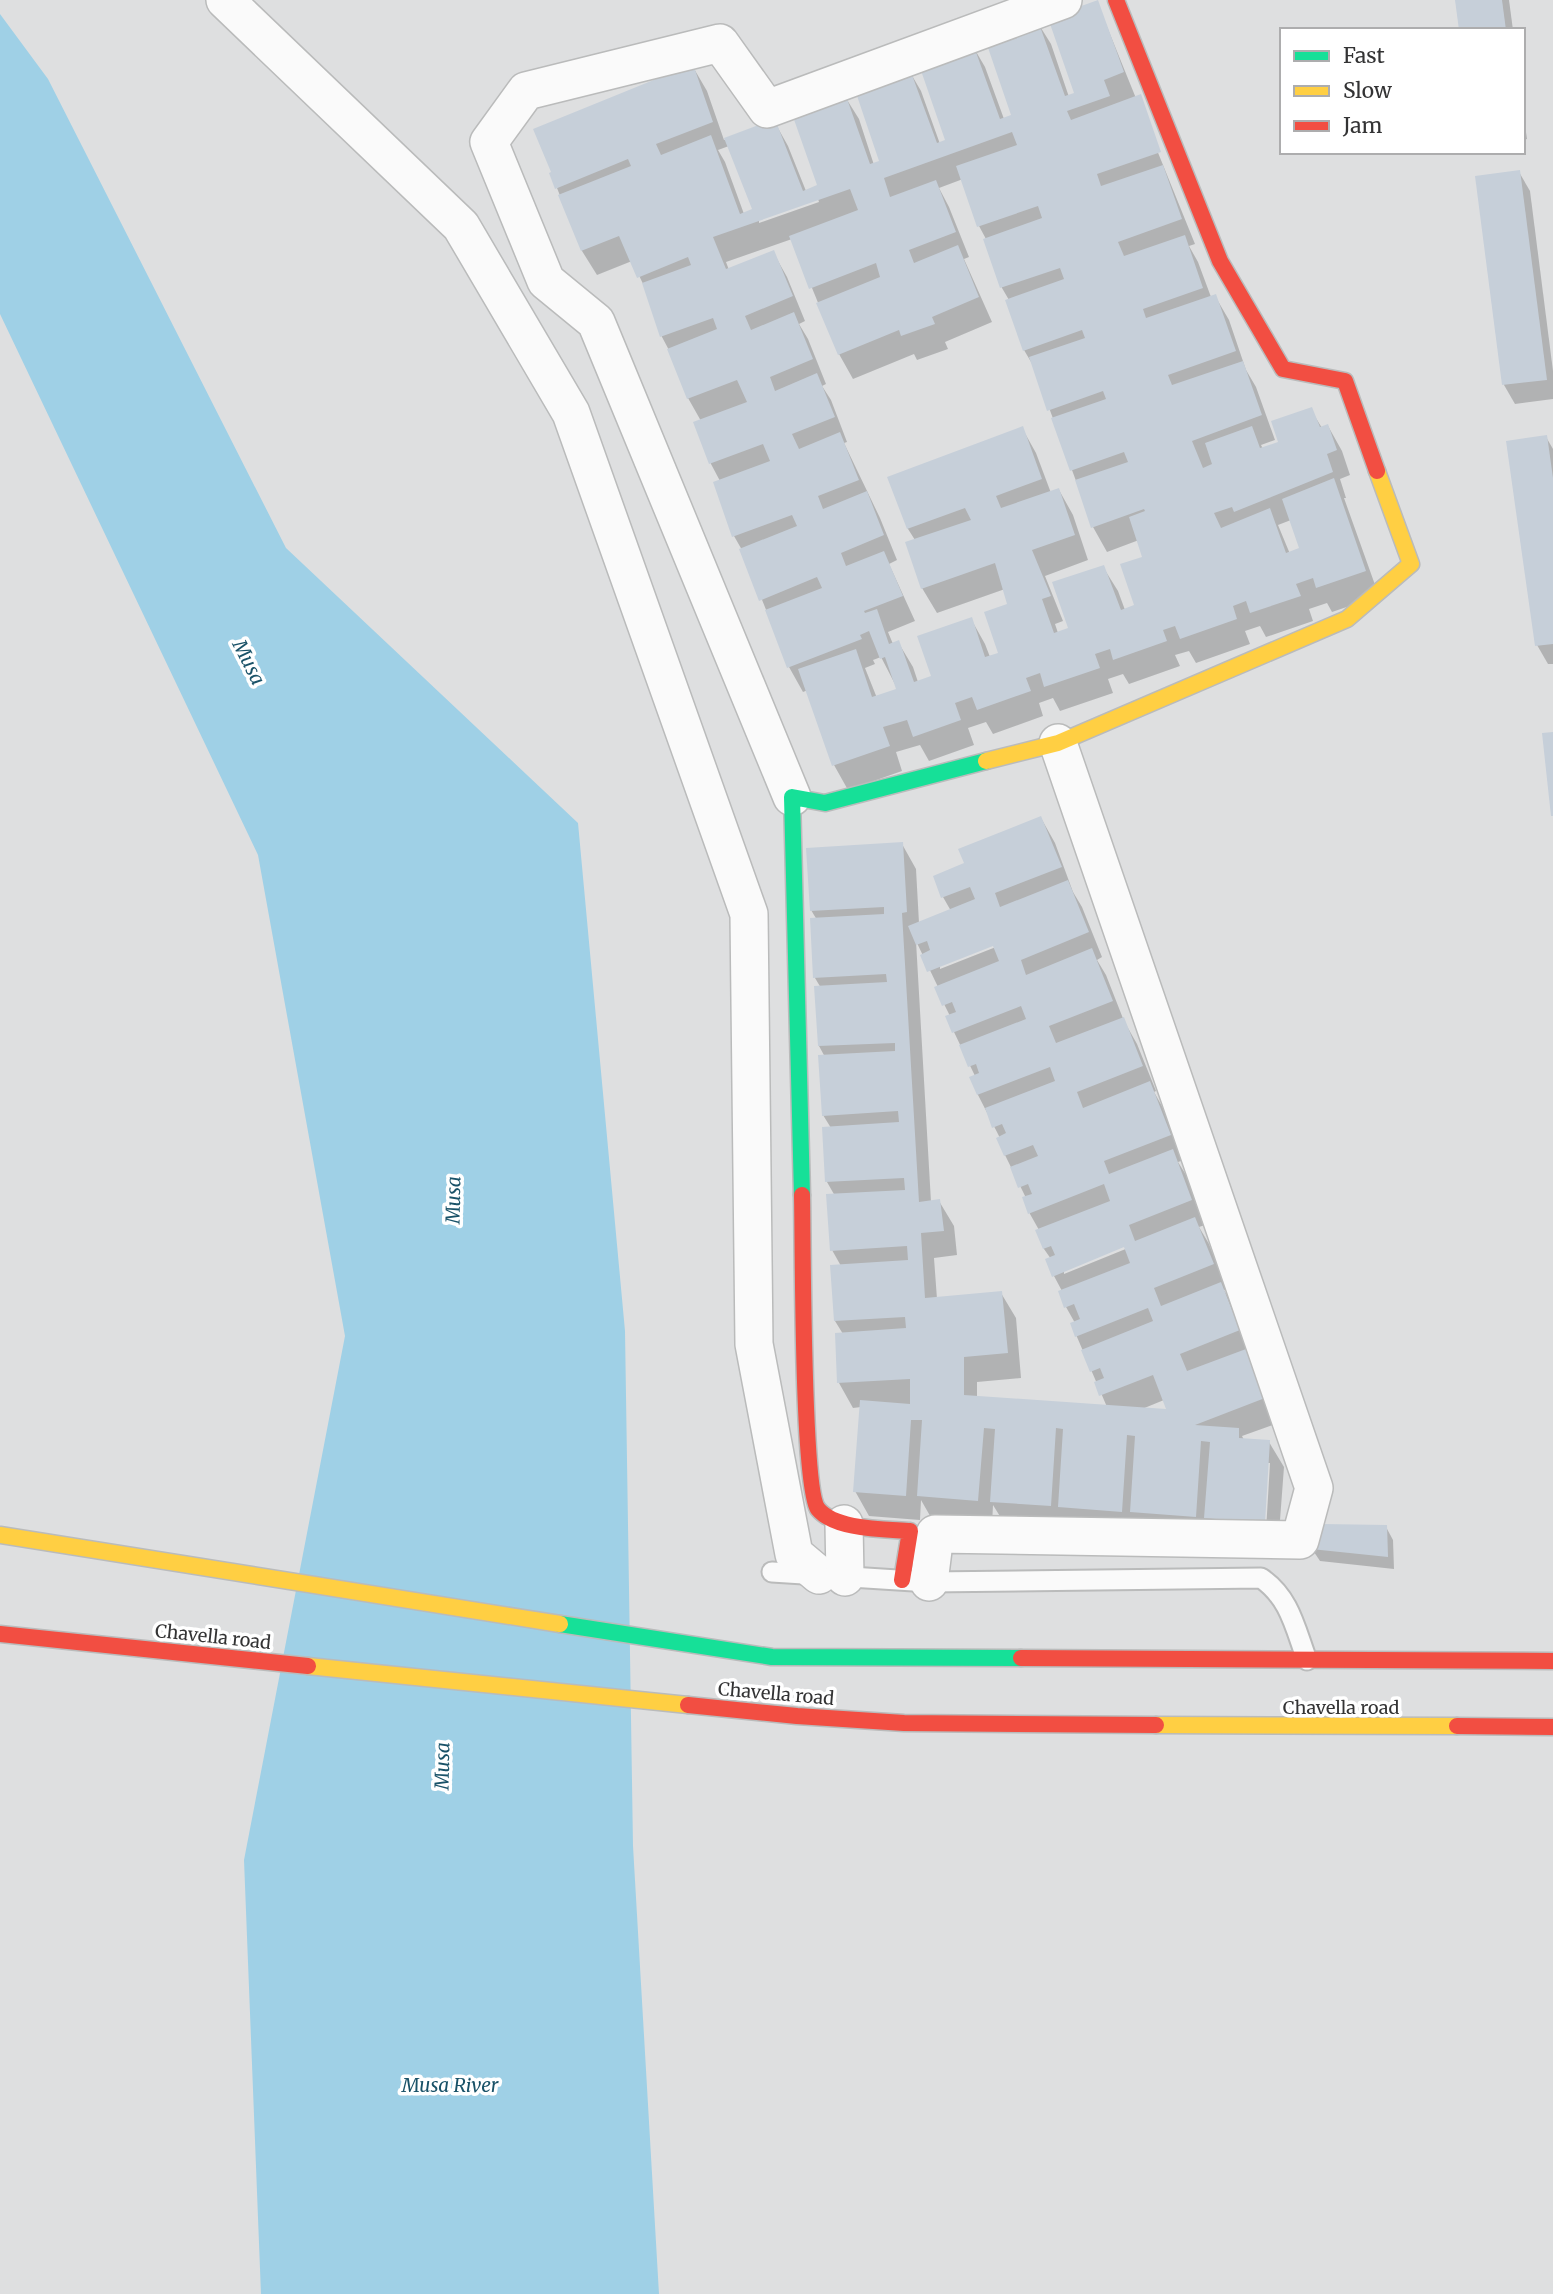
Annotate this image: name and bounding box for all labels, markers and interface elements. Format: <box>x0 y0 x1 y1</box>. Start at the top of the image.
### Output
legend <box>1280 28 1525 154</box>
text: Fast <box>1343 42 1385 69</box>
text: Slow <box>1343 77 1392 104</box>
text: Jam <box>1342 112 1382 139</box>
water label: Musa <box>227 634 271 689</box>
water label: Musa <box>441 1176 465 1225</box>
street label: Chavella road <box>154 1619 272 1654</box>
street label: Chavella road <box>717 1677 835 1710</box>
street label: Chavella road <box>1283 1696 1399 1719</box>
water label: Musa <box>430 1742 454 1791</box>
water label: Musa River <box>401 2073 499 2097</box>

